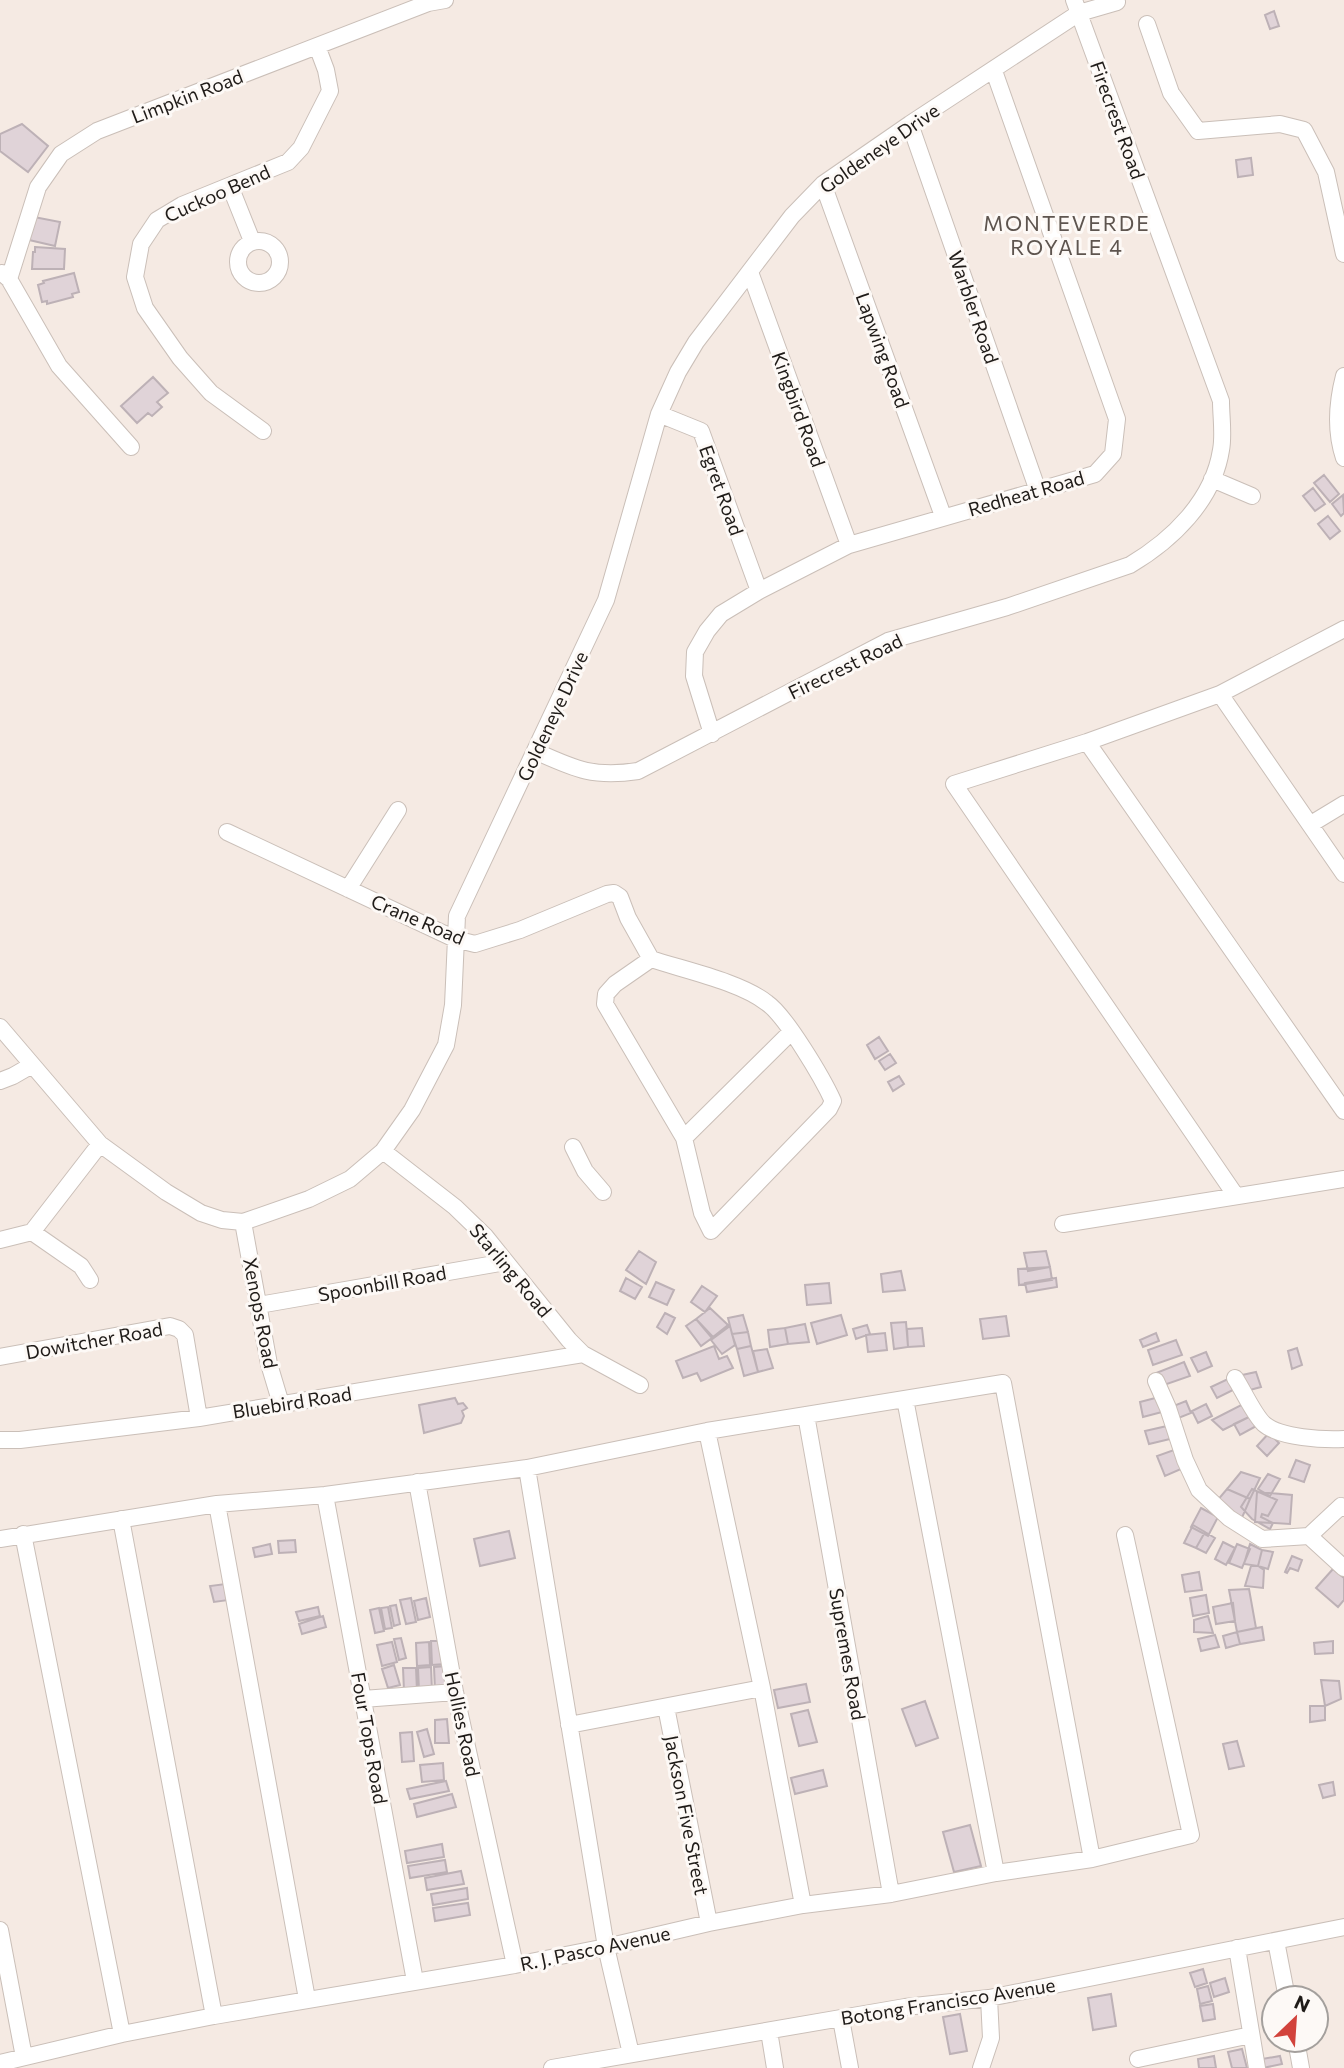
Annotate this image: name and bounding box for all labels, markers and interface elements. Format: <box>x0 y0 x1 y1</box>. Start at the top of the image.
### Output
street label: Firecrest Road <box>1086 58 1150 182</box>
street label: Limpkin Road <box>128 64 246 128</box>
street label: Goldeneye Drive <box>815 98 943 198</box>
street label: Cuckoo Bend <box>161 159 273 227</box>
district label: MONTEVERDE ROYALE 4 <box>983 210 1151 259</box>
street label: Warbler Road <box>944 248 1004 366</box>
street label: Lapwing Road <box>851 289 915 411</box>
street label: Kingbird Road <box>767 348 831 470</box>
street label: Egret Road <box>695 442 749 538</box>
street label: Redheat Road <box>965 465 1087 521</box>
street label: Firecrest Road <box>784 628 906 704</box>
street label: Goldeneye Drive <box>512 647 592 785</box>
street label: Crane Road <box>368 889 468 949</box>
street label: Starling Road <box>465 1218 557 1322</box>
street label: Xenops Road <box>239 1256 283 1370</box>
street label: Spoonbill Road <box>316 1260 448 1306</box>
street label: Dowitcher Road <box>24 1317 164 1363</box>
street label: Bluebird Road <box>231 1381 353 1423</box>
street label: Supremes Road <box>825 1586 871 1722</box>
street label: Hollies Road <box>441 1669 485 1779</box>
street label: Four Tops Road <box>347 1670 393 1806</box>
street label: Jackson Five Street <box>660 1733 714 1897</box>
street label: R. J. Pasco Avenue <box>518 1921 672 1975</box>
street label: Botong Francisco Avenue <box>839 1973 1057 2029</box>
north arrow <box>1260 1984 1330 2054</box>
text: N <box>1291 1990 1314 2017</box>

